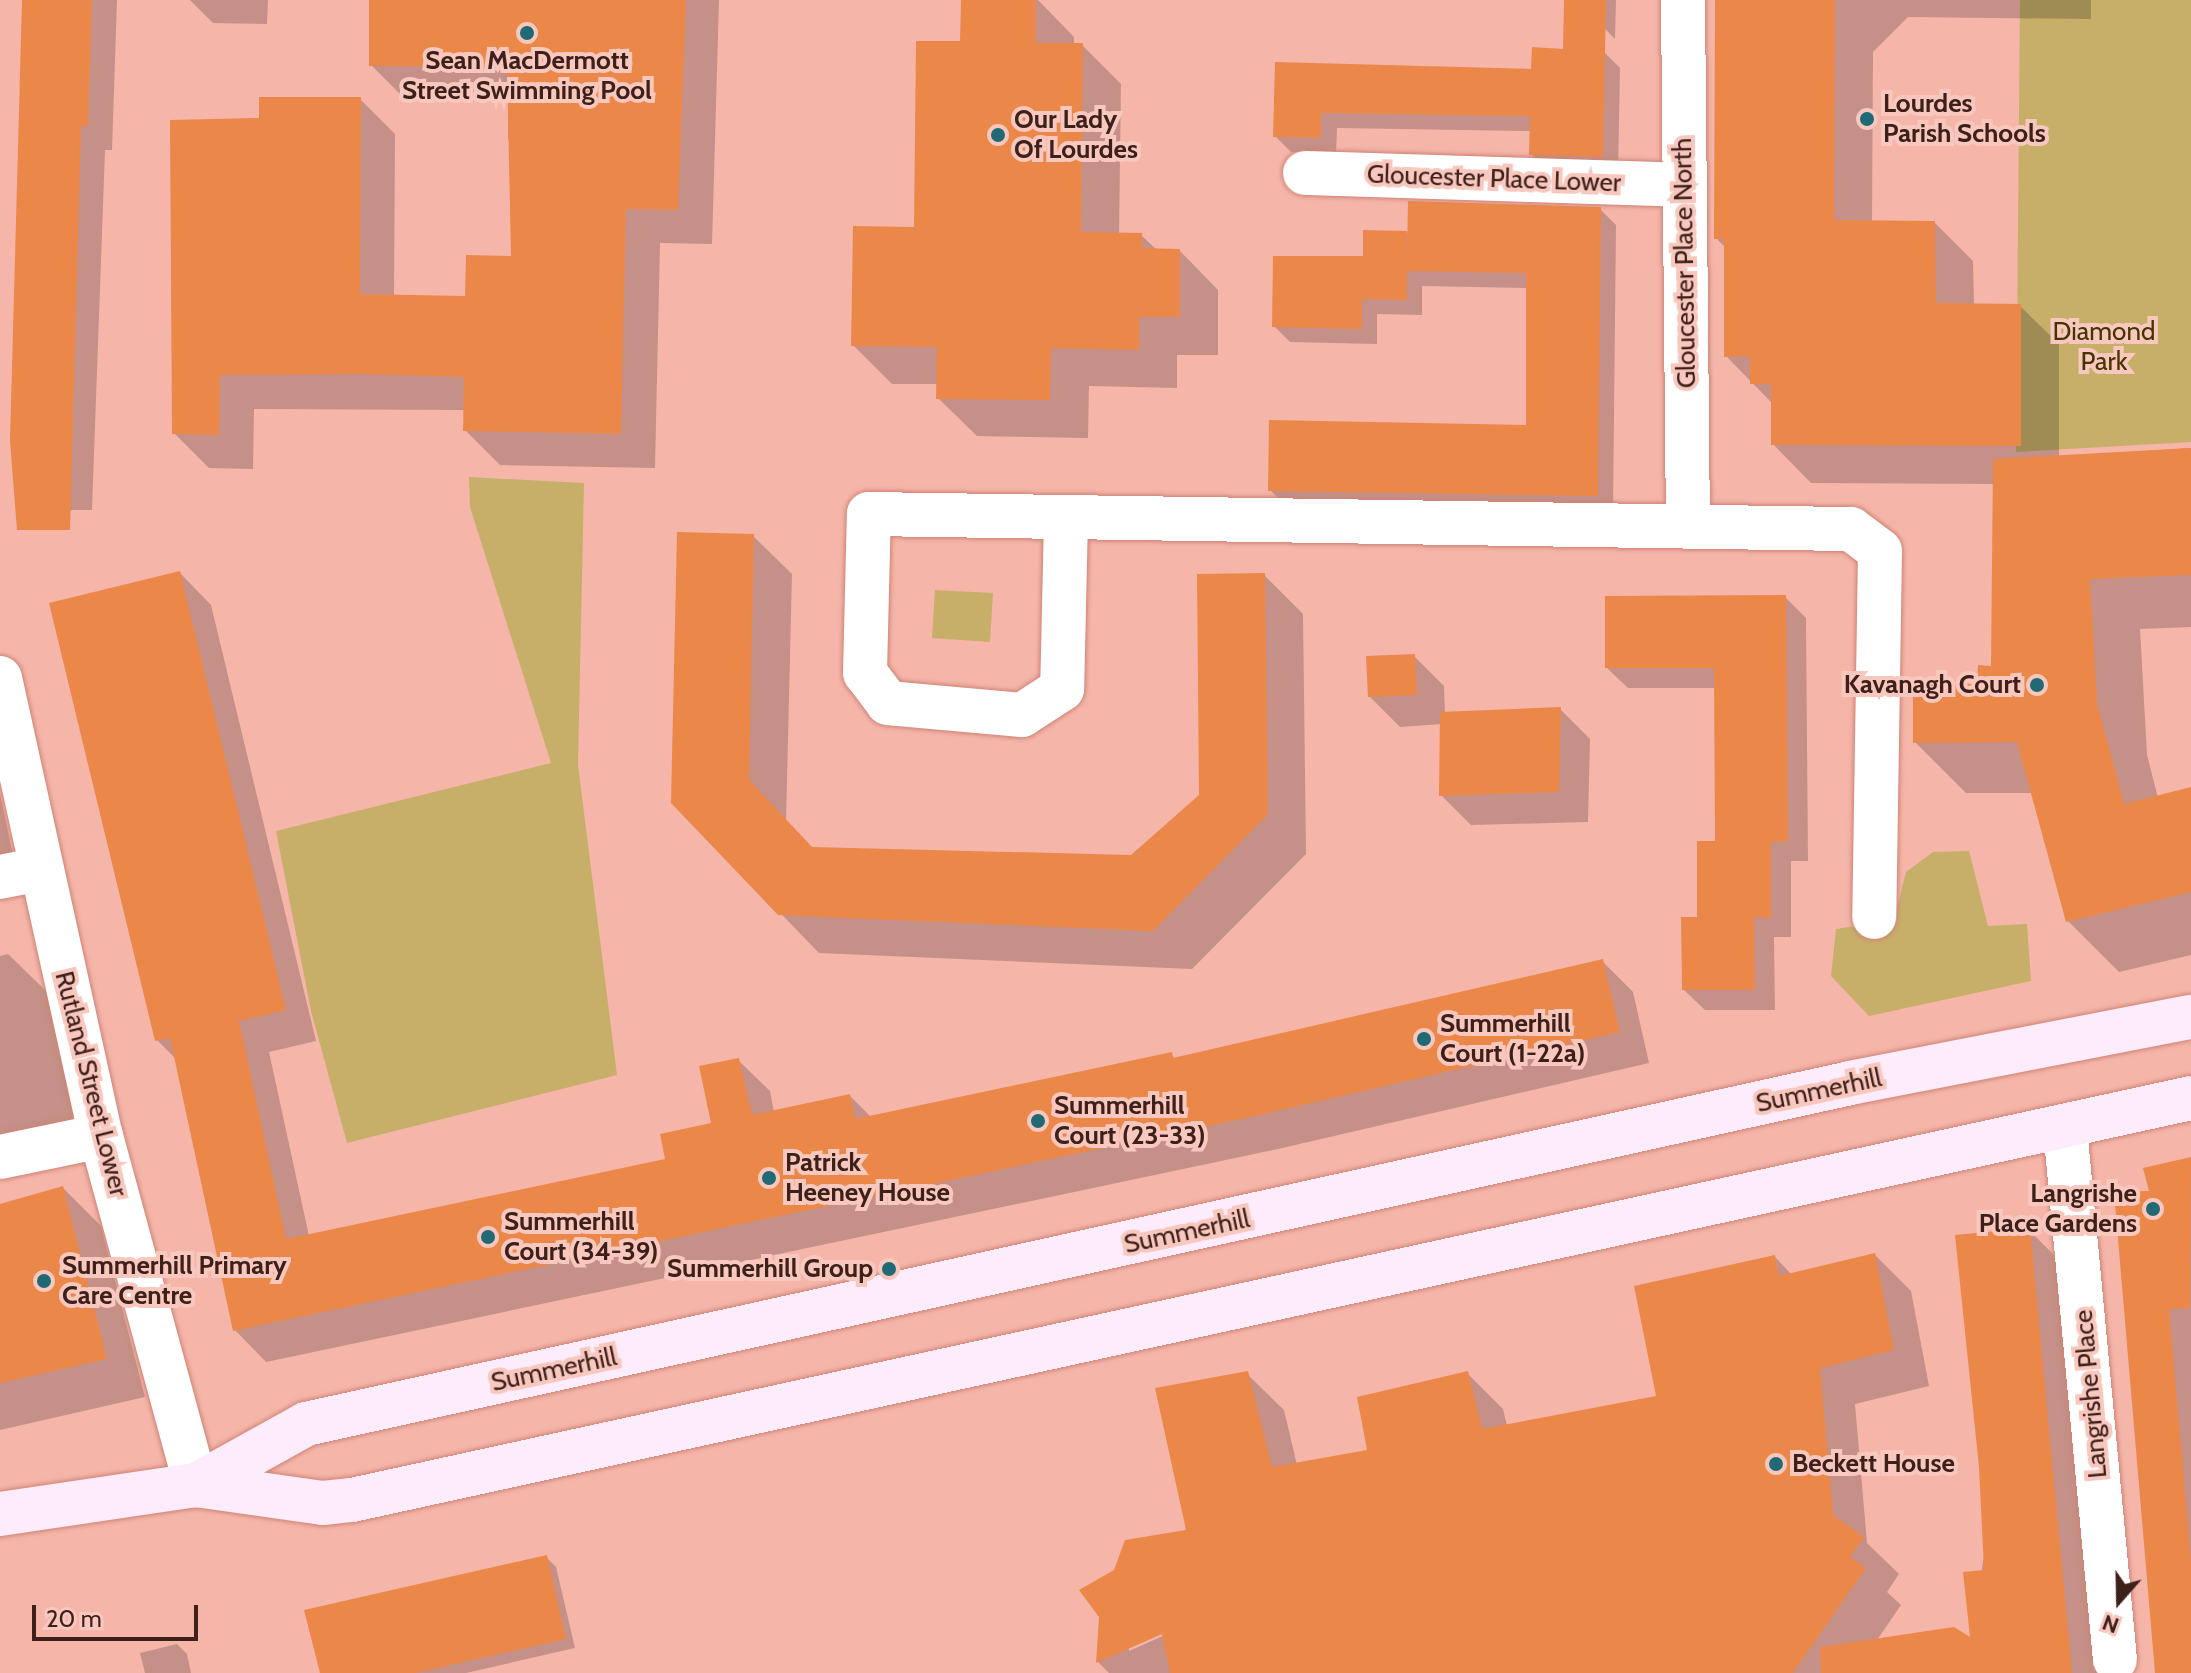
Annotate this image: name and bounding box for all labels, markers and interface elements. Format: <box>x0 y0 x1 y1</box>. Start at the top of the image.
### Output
marker: Sean MacDermott Street Swimming Pool <box>518 24 536 42</box>
place label: Sean MacDermott Street Swimming Pool <box>402 45 652 106</box>
place label: Lourdes Parish Schools <box>1883 88 2046 150</box>
place label: Our Lady Of Lourdes <box>1014 104 1138 166</box>
marker: Lourdes Parish Schools <box>1858 110 1876 128</box>
marker: Our Lady Of Lourdes <box>989 126 1007 144</box>
street label: Gloucester Place North <box>1667 138 1703 388</box>
street label: Gloucester Place Lower <box>1366 159 1622 199</box>
park label: Diamond Park <box>2053 316 2155 378</box>
place label: Kavanagh Court <box>1844 669 2021 701</box>
marker: Kavanagh Court <box>2028 676 2046 694</box>
street label: Rutland Street Lower <box>48 968 134 1200</box>
place label: Summerhill Court (1-22a) <box>1440 1008 1585 1070</box>
marker: Summerhill Court (1-22a) <box>1415 1030 1433 1048</box>
street label: Summerhill <box>1753 1062 1885 1120</box>
place label: Summerhill Court (23-33) <box>1054 1090 1205 1152</box>
marker: Summerhill Court (23-33) <box>1029 1112 1047 1130</box>
place label: Patrick Heeney House <box>785 1147 950 1208</box>
marker: Patrick Heeney House <box>760 1169 778 1187</box>
place label: Langrishe Place Gardens <box>1979 1178 2137 1240</box>
marker: Langrishe Place Gardens <box>2144 1200 2162 1218</box>
street label: Summerhill <box>1121 1203 1253 1261</box>
place label: Summerhill Court (34-39) <box>504 1206 658 1268</box>
marker: Summerhill Court (34-39) <box>479 1228 497 1246</box>
place label: Summerhill Primary Care Centre <box>62 1250 287 1312</box>
place label: Summerhill Group <box>667 1253 873 1285</box>
marker: Summerhill Group <box>880 1260 898 1278</box>
marker: Summerhill Primary Care Centre <box>33 1270 55 1292</box>
street label: Langrishe Place <box>2068 1308 2114 1480</box>
street label: Summerhill <box>488 1341 620 1399</box>
place label: Beckett House <box>1792 1448 1955 1480</box>
marker: Beckett House <box>1767 1455 1785 1473</box>
north arrow <box>2079 1561 2159 1641</box>
scale bar <box>36 1589 202 1639</box>
text: 20 m <box>46 1604 102 1633</box>
text: N <box>2099 1609 2123 1639</box>

